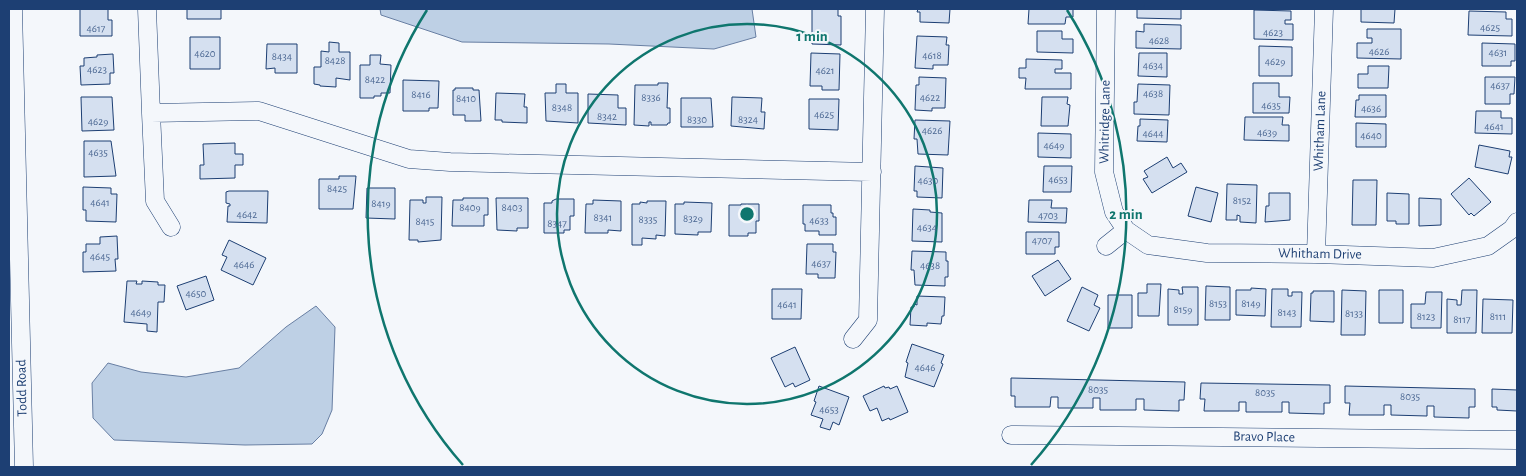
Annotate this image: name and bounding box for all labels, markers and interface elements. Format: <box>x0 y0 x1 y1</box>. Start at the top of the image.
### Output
house number: 4625 <box>1480 22 1500 33</box>
house number: 4617 <box>87 23 106 34</box>
house number: 4623 <box>1263 27 1283 38</box>
text: 1 min <box>796 29 828 44</box>
house number: 4628 <box>1149 35 1169 46</box>
house number: 4626 <box>1369 46 1389 57</box>
house number: 4631 <box>1489 47 1507 58</box>
house number: 4620 <box>194 48 216 59</box>
house number: 4618 <box>922 50 942 61</box>
house number: 8434 <box>272 51 292 62</box>
house number: 8428 <box>325 55 345 66</box>
house number: 4629 <box>1265 56 1285 67</box>
house number: 4634 <box>1143 60 1163 71</box>
house number: 4623 <box>87 64 107 75</box>
house number: 4621 <box>815 65 835 76</box>
house number: 8422 <box>365 74 385 85</box>
street label: Whitridge Lane <box>1097 80 1113 164</box>
house number: 4637 <box>1490 80 1510 91</box>
house number: 4638 <box>1143 88 1163 99</box>
house number: 8416 <box>411 89 431 100</box>
street label: Whitham Lane <box>1312 91 1328 171</box>
house number: 8336 <box>641 92 661 103</box>
house number: 4622 <box>920 92 940 103</box>
house number: 8410 <box>456 93 476 104</box>
house number: 4635 <box>1261 100 1281 111</box>
house number: 8348 <box>552 102 572 113</box>
house number: 4636 <box>1361 103 1381 114</box>
house number: 4625 <box>814 109 834 120</box>
house number: 8342 <box>597 111 617 122</box>
house number: 8330 <box>687 114 707 125</box>
house number: 8324 <box>738 114 758 125</box>
house number: 4629 <box>88 116 108 127</box>
house number: 4641 <box>1484 121 1504 132</box>
house number: 4626 <box>922 125 942 136</box>
house number: 4639 <box>1257 127 1277 138</box>
house number: 4644 <box>1142 128 1164 139</box>
house number: 4640 <box>1360 130 1382 141</box>
house number: 4649 <box>1044 140 1064 151</box>
house number: 4635 <box>88 147 108 158</box>
house number: 4653 <box>1048 174 1068 185</box>
house number: 4630 <box>918 175 939 186</box>
house number: 8425 <box>327 183 347 194</box>
house number: 8152 <box>1233 195 1251 206</box>
house number: 4641 <box>90 197 110 208</box>
house number: 8419 <box>371 198 391 209</box>
house number: 8409 <box>459 202 481 213</box>
house number: 8403 <box>502 202 523 213</box>
centre of rings <box>738 205 756 223</box>
text: 2 min <box>1109 207 1143 222</box>
house number: 4642 <box>237 209 257 220</box>
house number: 4703 <box>1038 210 1059 221</box>
house number: 8341 <box>594 212 612 223</box>
house number: 8329 <box>683 213 703 224</box>
house number: 8335 <box>639 214 658 225</box>
house number: 4633 <box>809 215 829 226</box>
house number: 8415 <box>416 216 435 227</box>
house number: 8347 <box>547 218 567 229</box>
house number: 4634 <box>917 222 937 233</box>
house number: 4707 <box>1032 235 1053 246</box>
street label: Whitham Drive <box>1278 246 1362 262</box>
house number: 4645 <box>90 251 111 262</box>
house number: 4637 <box>811 258 831 269</box>
house number: 4646 <box>234 259 254 270</box>
house number: 4638 <box>920 260 940 271</box>
house number: 4650 <box>186 288 207 299</box>
house number: 8153 <box>1209 298 1228 309</box>
house number: 8149 <box>1241 298 1261 309</box>
house number: 4641 <box>777 299 797 310</box>
house number: 8159 <box>1174 304 1192 315</box>
house number: 4649 <box>131 307 151 318</box>
house number: 8143 <box>1278 307 1297 318</box>
house number: 8133 <box>1345 308 1363 319</box>
house number: 8123 <box>1417 311 1436 322</box>
house number: 8111 <box>1490 311 1506 322</box>
house number: 8117 <box>1453 314 1471 325</box>
street label: Todd Road <box>14 359 30 417</box>
house number: 4646 <box>915 362 935 373</box>
house number: 8035 <box>1088 384 1108 395</box>
house number: 8035 <box>1255 387 1275 398</box>
house number: 8035 <box>1400 391 1420 402</box>
house number: 4653 <box>819 404 839 415</box>
street label: Bravo Place <box>1233 429 1295 445</box>

